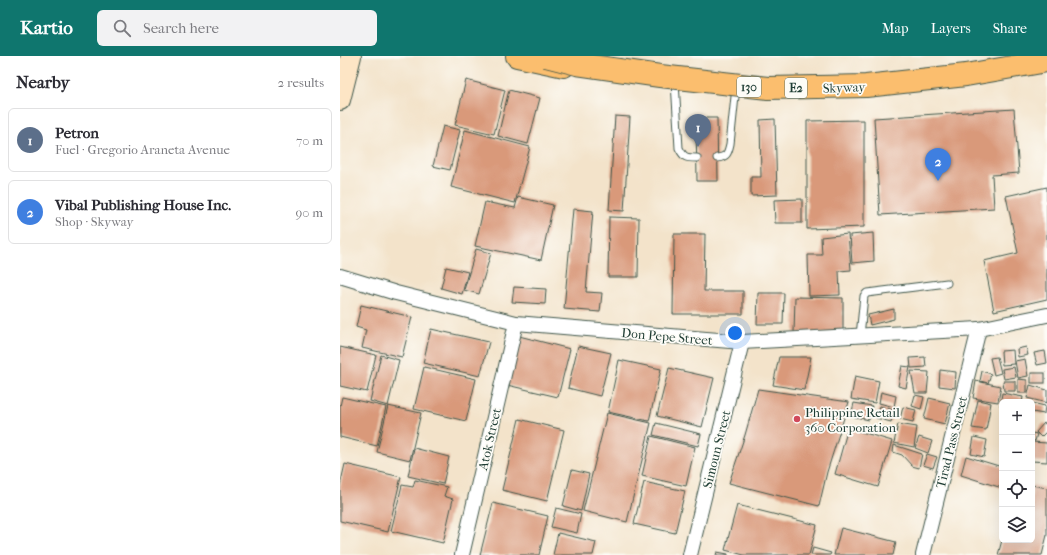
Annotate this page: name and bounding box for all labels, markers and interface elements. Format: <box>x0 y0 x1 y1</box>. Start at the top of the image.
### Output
search box <box>97 10 377 46</box>
text: Kartio <box>20 17 73 39</box>
icon: search <box>111 17 133 39</box>
text: Search here <box>143 19 219 37</box>
text: Map <box>882 20 909 37</box>
text: Layers <box>931 20 971 37</box>
text: Share <box>993 20 1027 37</box>
text: Nearby <box>16 72 70 92</box>
text: 2 results <box>278 75 324 90</box>
road number: 130 <box>737 77 761 97</box>
road number: E2 <box>785 78 807 98</box>
street label: Skyway <box>822 79 867 96</box>
pin: 1 <box>685 114 711 147</box>
text: Petron <box>55 124 99 142</box>
text: 1 <box>28 133 32 148</box>
text: 70 m <box>296 133 323 148</box>
text: Fuel · Gregorio Araneta Avenue <box>55 142 230 157</box>
pin: 2 <box>925 148 951 181</box>
text: Vibal Publishing House Inc. <box>55 196 231 214</box>
text: 2 <box>27 205 33 220</box>
text: 90 m <box>295 205 323 220</box>
text: Shop · Skyway <box>55 214 133 229</box>
your location <box>725 323 745 343</box>
street label: Don Pepe Street <box>621 325 713 348</box>
street label: Tirad Pass Street <box>933 394 970 490</box>
map controls <box>999 399 1035 543</box>
button: + <box>999 399 1035 435</box>
place label: Philippine Retail 360 Corporation <box>805 405 900 435</box>
street label: Atok Street <box>475 406 504 473</box>
street label: Simoun Street <box>700 408 733 490</box>
marker: Philippine Retail 360 Corporation <box>792 414 802 424</box>
button: − <box>999 435 1035 471</box>
button: locate <box>999 471 1035 507</box>
button: layers <box>999 507 1035 543</box>

